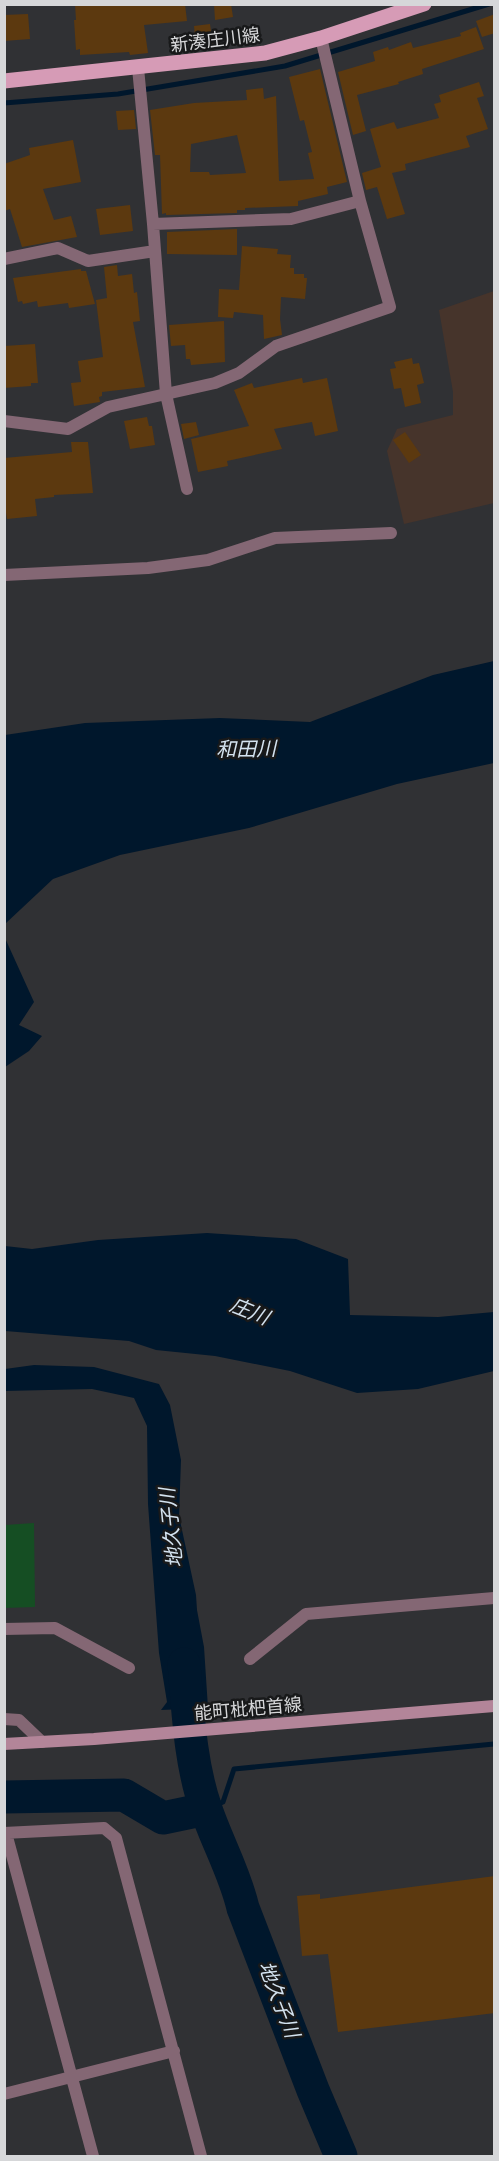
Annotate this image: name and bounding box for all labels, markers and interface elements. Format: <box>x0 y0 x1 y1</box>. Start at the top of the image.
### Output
street label: 新湊庄川線 <box>169 23 261 55</box>
water label: 和田川 <box>216 735 278 761</box>
water label: 庄川 <box>227 1291 275 1329</box>
water label: 地久子川 <box>154 1485 186 1569</box>
street label: 能町枇杷首線 <box>193 1692 303 1724</box>
water label: 地久子川 <box>254 1957 306 2043</box>

